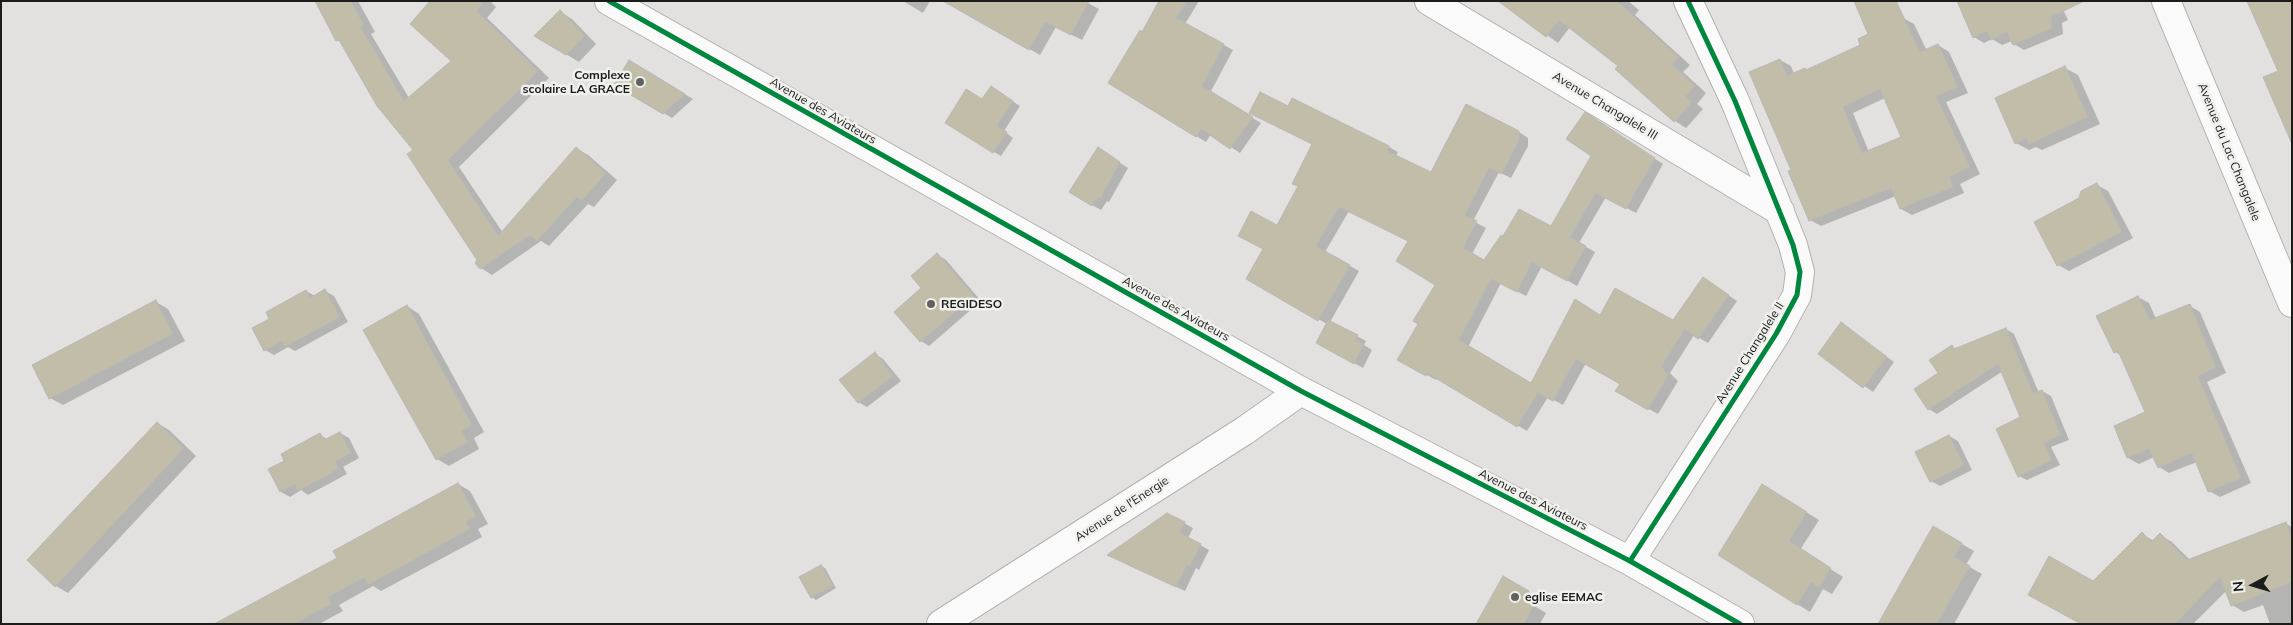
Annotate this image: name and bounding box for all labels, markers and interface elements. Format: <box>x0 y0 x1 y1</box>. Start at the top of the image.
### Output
place label: Complexe scolaire LA GRACE <box>523 68 630 96</box>
street label: Avenue Changalele III <box>1550 69 1660 143</box>
street label: Avenue des Aviateurs <box>767 75 879 147</box>
marker: Complexe scolaire LA GRACE <box>634 76 646 88</box>
street label: Avenue du Lac Changalele <box>2195 81 2263 223</box>
street label: Avenue des Aviateurs <box>1120 273 1232 345</box>
place label: REGIDESO <box>941 297 1002 311</box>
marker: REGIDESO <box>925 298 937 310</box>
street label: Avenue Changalele II <box>1713 300 1787 406</box>
street label: Avenue des Aviateurs <box>1476 466 1590 534</box>
street label: Avenue de l'Energie <box>1072 473 1172 545</box>
north arrow <box>2228 560 2278 610</box>
text: N <box>2229 580 2248 593</box>
place label: eglise EEMAC <box>1525 590 1603 604</box>
marker: eglise EEMAC <box>1509 591 1521 603</box>

